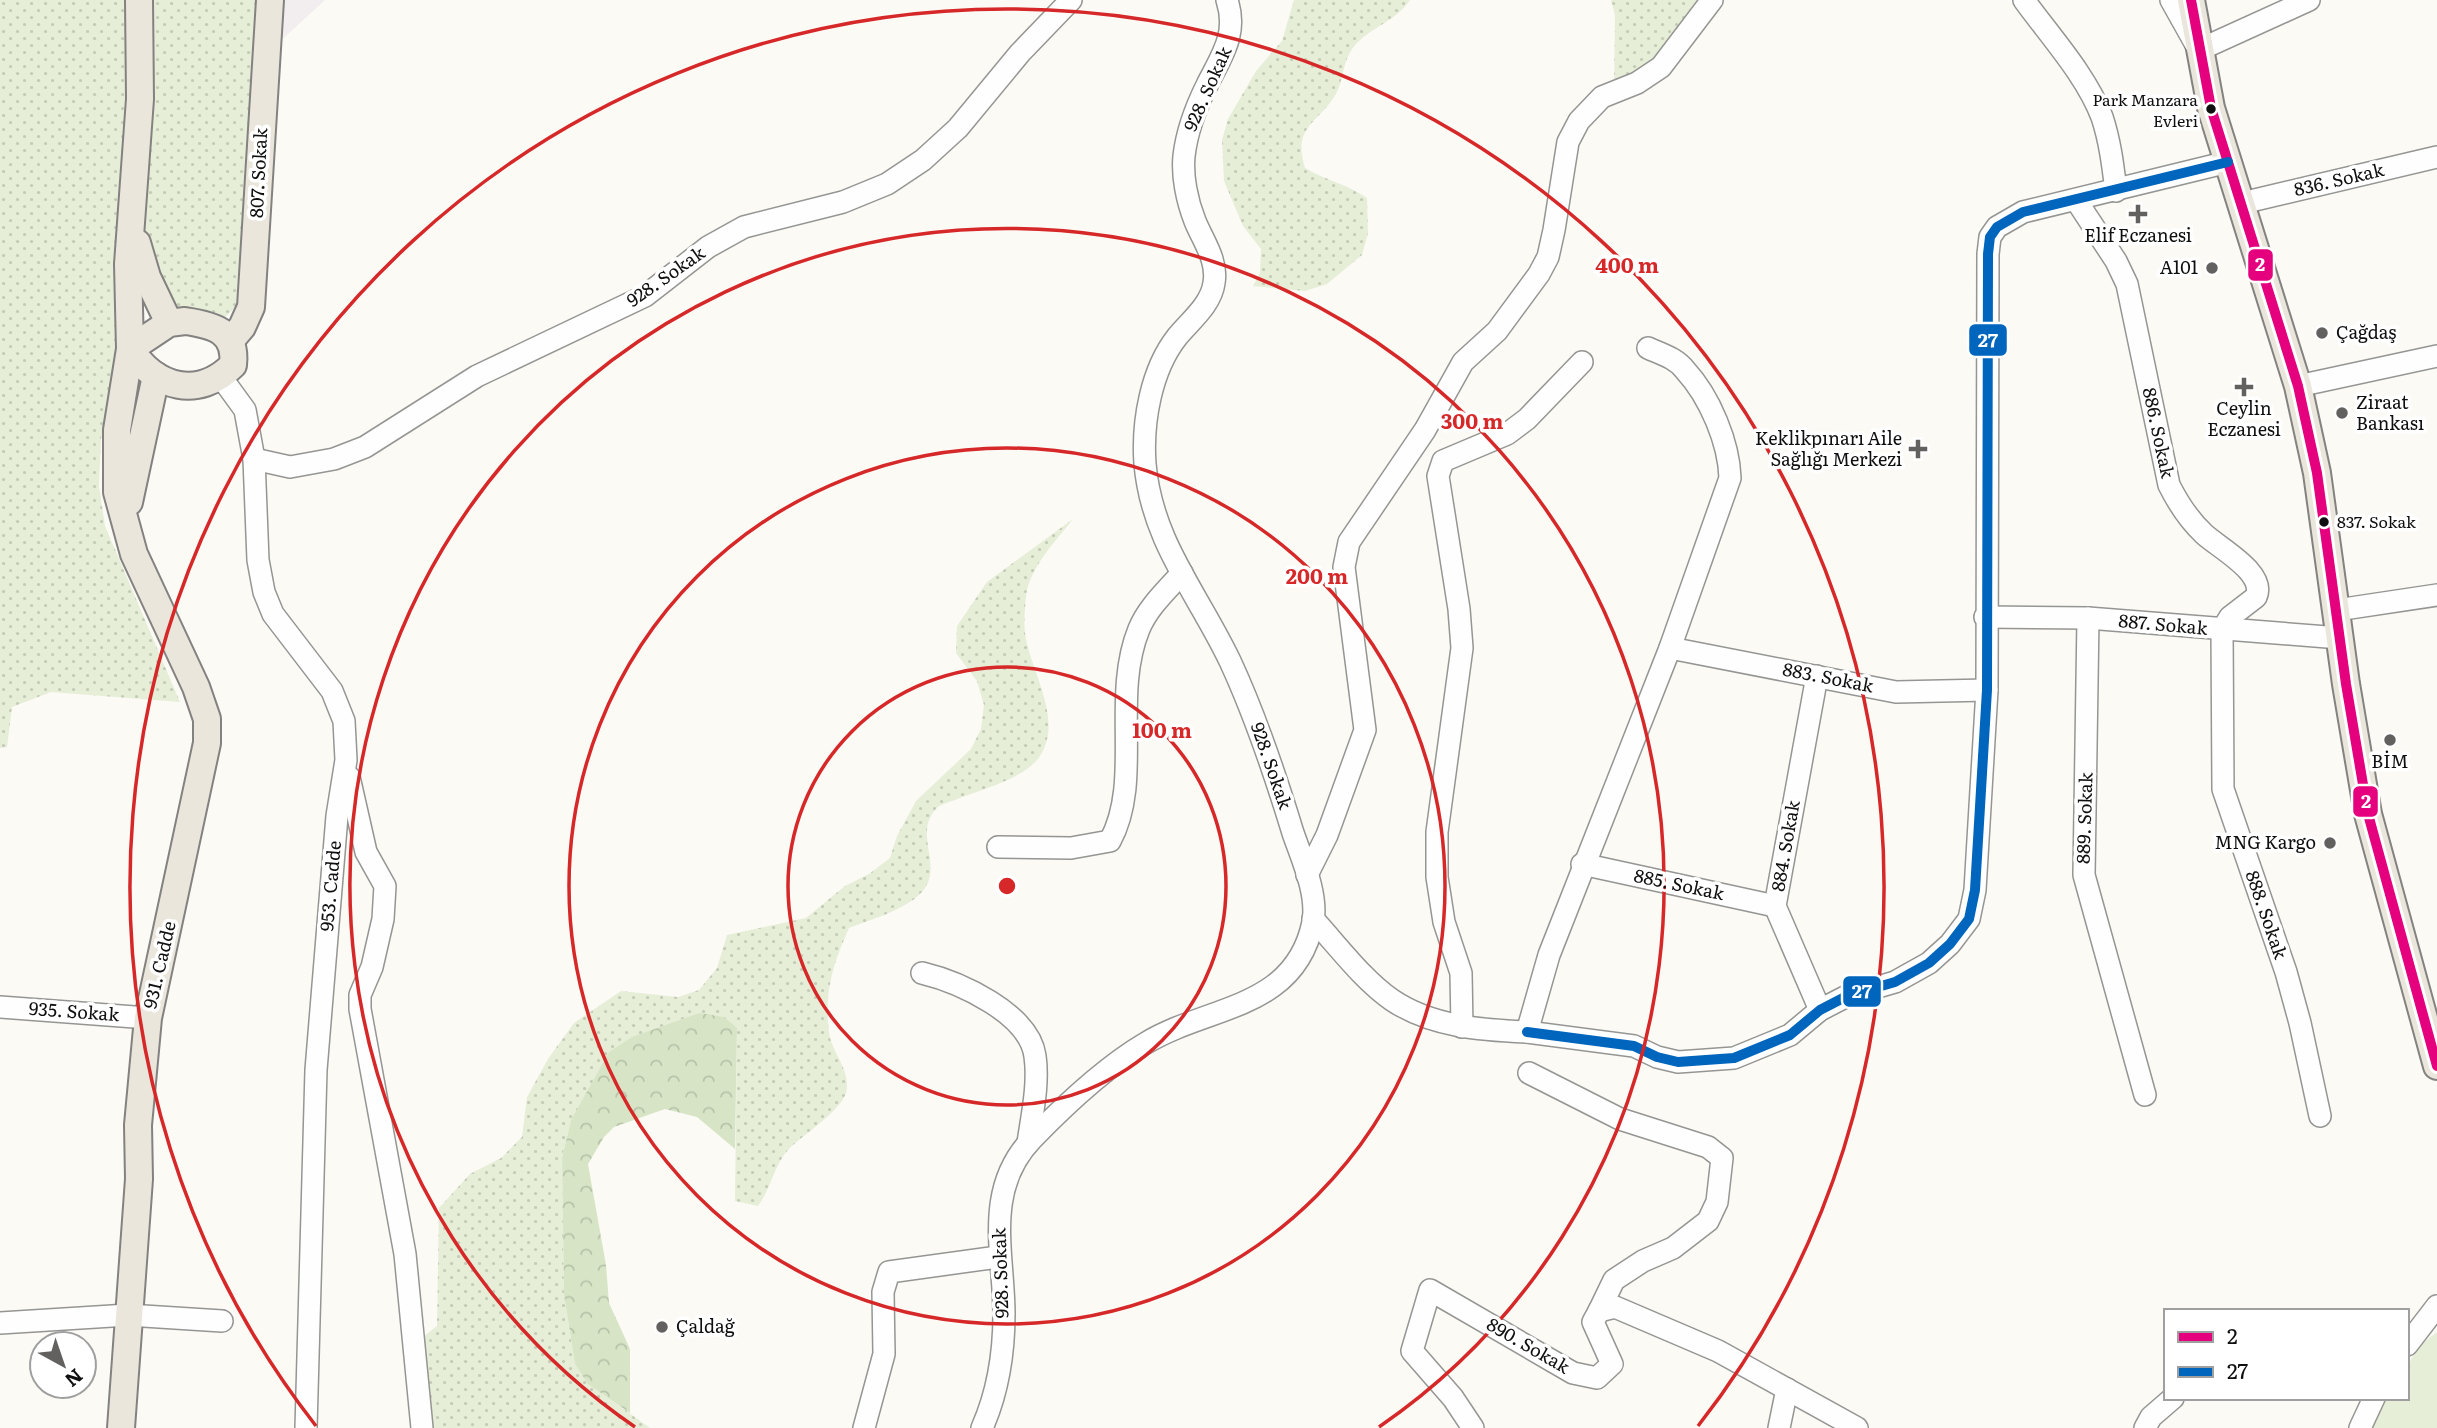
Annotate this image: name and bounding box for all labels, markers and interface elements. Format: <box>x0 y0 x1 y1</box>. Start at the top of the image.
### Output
street label: 928. Sokak <box>1176 41 1238 135</box>
place label: Park Manzara Evleri <box>2092 87 2198 132</box>
marker: Park Manzara Evleri <box>2204 102 2218 116</box>
street label: 807. Sokak <box>242 126 273 219</box>
street label: 836. Sokak <box>2291 155 2387 202</box>
marker: Elif Eczanesi <box>2130 206 2146 222</box>
place label: Elif Eczanesi <box>2084 221 2192 248</box>
street label: 928. Sokak <box>620 238 711 313</box>
text: 400 m <box>1595 248 1659 279</box>
line badge: 2 <box>2247 248 2274 282</box>
text: 2 <box>2255 249 2265 277</box>
place label: A101 <box>2160 253 2198 280</box>
marker: A101 <box>2204 260 2220 276</box>
place label: Çağdaş <box>2336 318 2396 345</box>
line badge: 27 <box>1968 323 2008 357</box>
text: 27 <box>1978 325 1999 353</box>
marker: Çağdaş <box>2314 325 2330 341</box>
marker: Ceylin Eczanesi <box>2236 379 2252 395</box>
street label: 886. Sokak <box>2137 385 2182 481</box>
place label: Ziraat Bankası <box>2356 388 2424 436</box>
place label: Ceylin Eczanesi <box>2207 394 2281 442</box>
text: 300 m <box>1441 404 1503 435</box>
marker: Ziraat Bankası <box>2334 405 2350 421</box>
place label: Keklikpınarı Aile Sağlığı Merkezi <box>1755 424 1902 472</box>
marker: Keklikpınarı Aile Sağlığı Merkezi <box>1908 439 1928 459</box>
place label: 837. Sokak <box>2337 509 2416 533</box>
marker: 837. Sokak <box>2317 515 2331 529</box>
text: 200 m <box>1286 559 1348 590</box>
street label: 887. Sokak <box>2117 606 2210 641</box>
street label: 883. Sokak <box>1781 655 1877 699</box>
text: 100 m <box>1132 713 1192 744</box>
street label: 928. Sokak <box>1245 718 1300 814</box>
marker: BİM <box>2382 732 2398 748</box>
place label: BİM <box>2371 747 2409 774</box>
street label: 889. Sokak <box>2068 771 2099 864</box>
line badge: 2 <box>2352 785 2379 818</box>
text: 2 <box>2361 786 2371 814</box>
street label: 884. Sokak <box>1763 797 1806 893</box>
place label: MNG Kargo <box>2214 828 2316 855</box>
marker: MNG Kargo <box>2322 835 2338 851</box>
street label: 953. Cadde <box>312 839 347 932</box>
street label: 885. Sokak <box>1632 861 1728 906</box>
street label: 888. Sokak <box>2240 867 2295 963</box>
centre of rings <box>995 874 1019 898</box>
street label: 931. Cadde <box>135 918 182 1011</box>
line badge: 27 <box>1842 975 1882 1008</box>
text: 27 <box>1852 976 1873 1004</box>
street label: 935. Sokak <box>28 994 121 1027</box>
street label: 928. Sokak <box>984 1226 1015 1319</box>
legend <box>2164 1309 2409 1400</box>
street label: 890. Sokak <box>1482 1310 1576 1380</box>
place label: Çaldağ <box>676 1312 736 1339</box>
marker: Çaldağ <box>654 1319 670 1335</box>
text: 2 <box>2227 1319 2238 1350</box>
north arrow <box>28 1330 98 1400</box>
text: 27 <box>2227 1354 2248 1385</box>
text: N <box>59 1363 90 1395</box>

